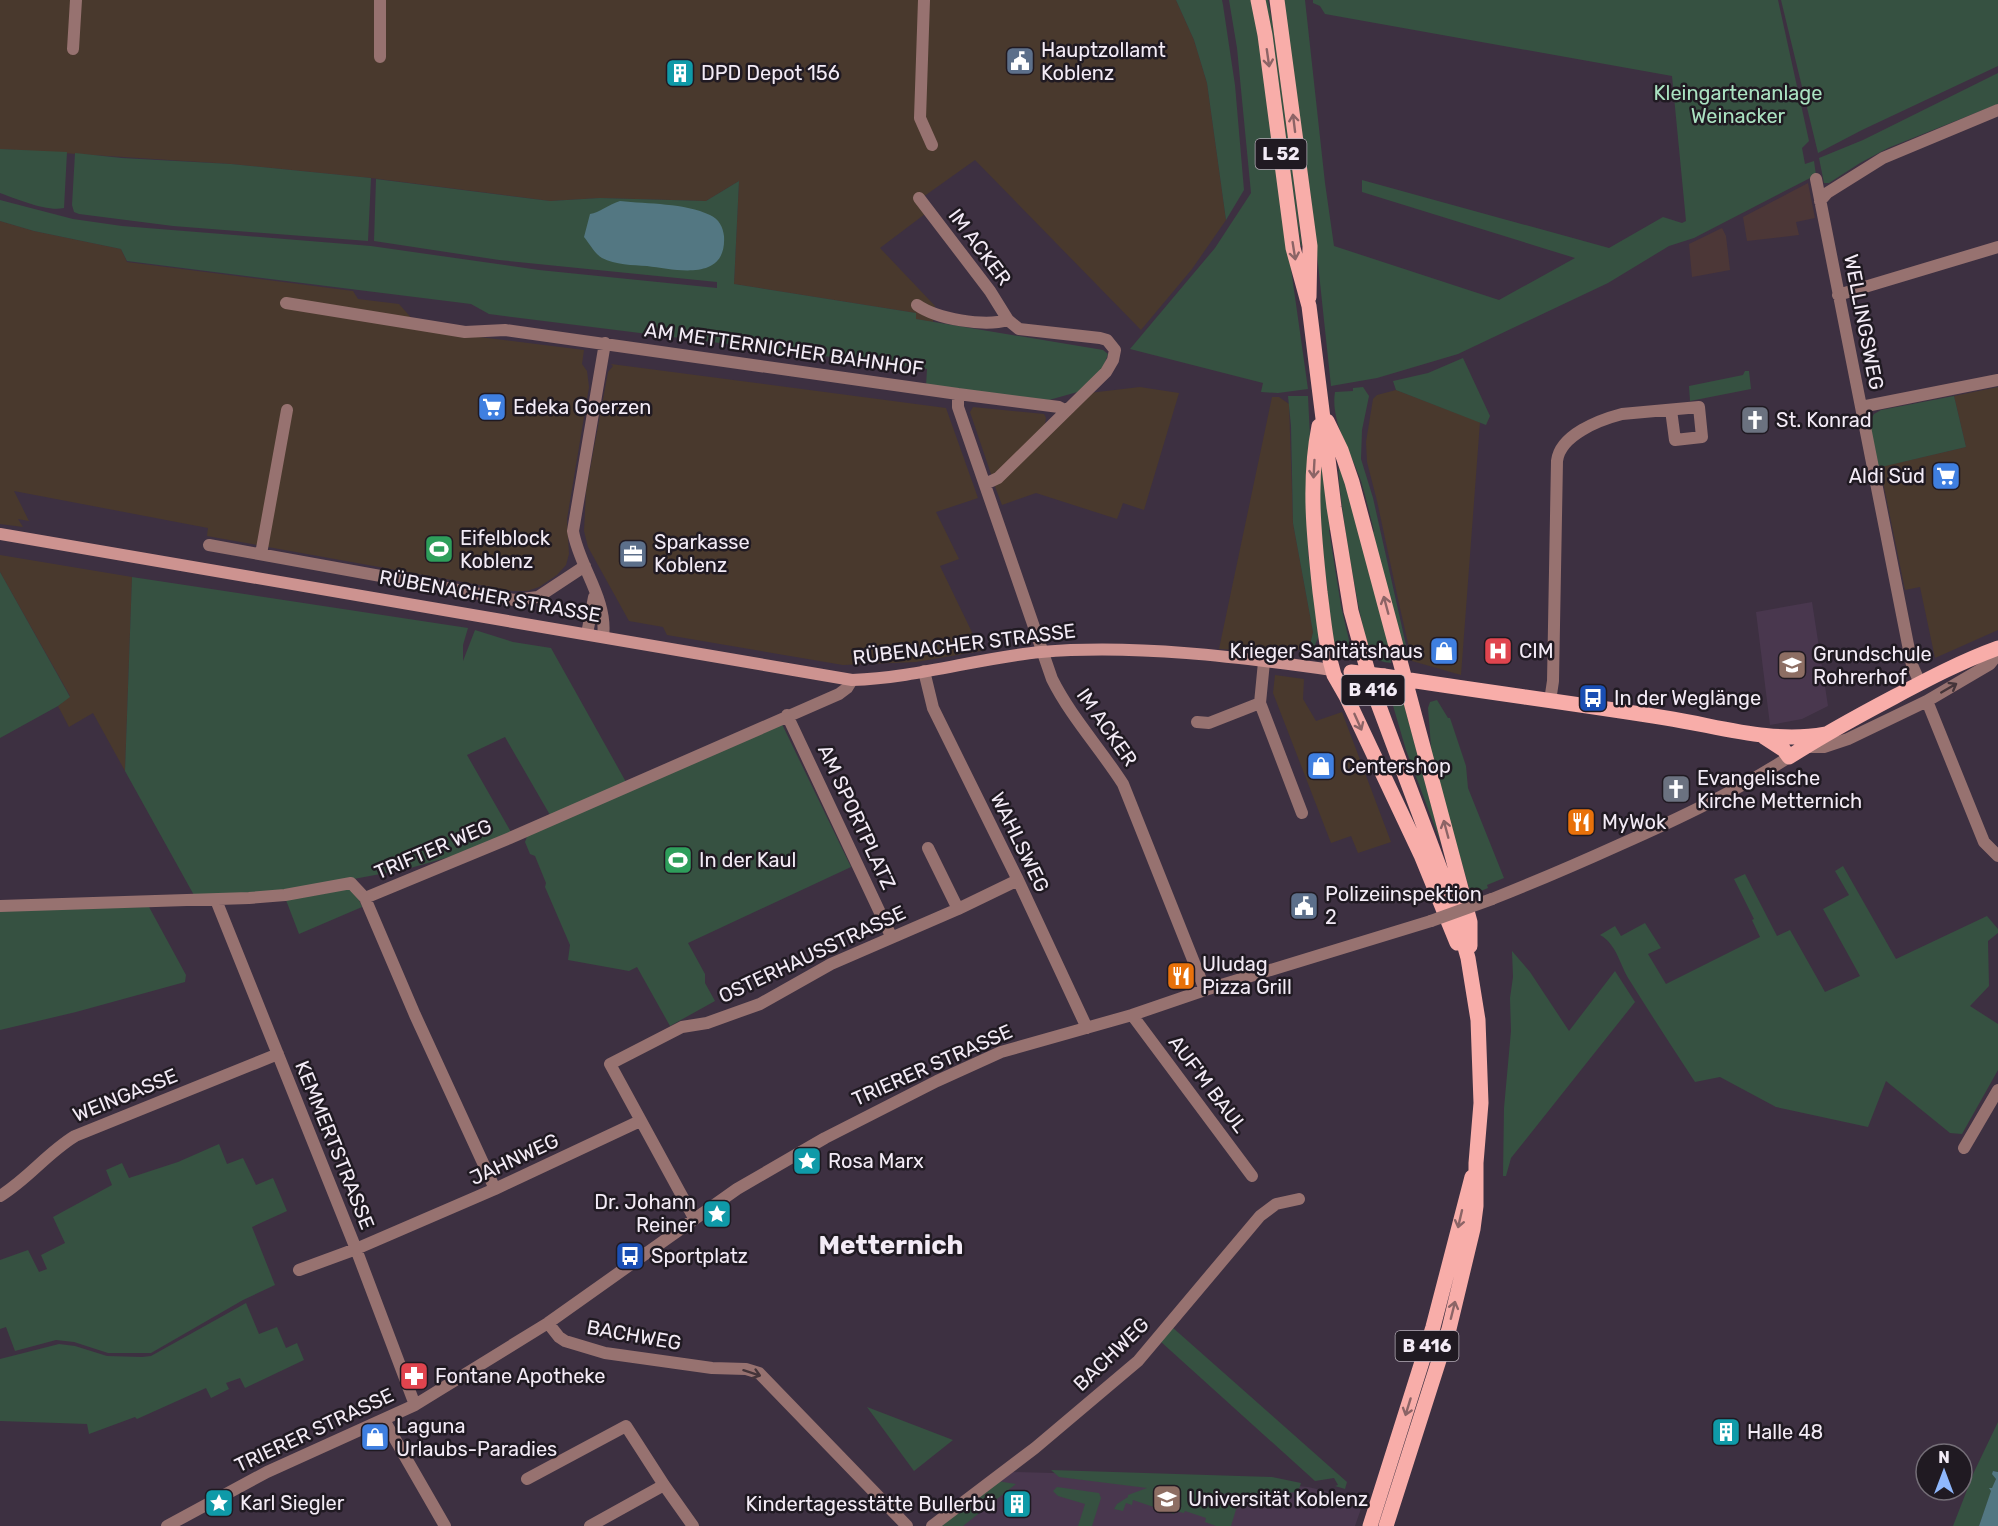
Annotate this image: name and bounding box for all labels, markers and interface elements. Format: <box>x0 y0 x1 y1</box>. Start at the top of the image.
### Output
place label: Hauptzollamt Koblenz <box>1041 38 1166 85</box>
public building icon: Hauptzollamt Koblenz <box>1004 45 1036 77</box>
one-way arrow <box>1262 47 1273 67</box>
building icon: DPD Depot 156 <box>664 57 696 89</box>
place label: DPD Depot 156 <box>701 61 840 85</box>
park label: Kleingartenanlage Weinacker <box>1654 81 1822 128</box>
one-way arrow <box>1289 113 1300 133</box>
road number: L 52 <box>1256 139 1306 169</box>
street label: IM ACKER <box>944 204 1016 290</box>
one-way arrow <box>1289 241 1300 260</box>
street label: WELLINGSWEG <box>1839 252 1889 392</box>
street label: AM METTERNICHER BAHNHOF <box>643 317 925 381</box>
supermarket icon: Edeka Goerzen <box>476 391 508 423</box>
place label: Edeka Goerzen <box>513 395 651 419</box>
church icon: St. Konrad <box>1739 404 1771 436</box>
place label: St. Konrad <box>1776 408 1872 432</box>
one-way arrow <box>1309 458 1320 478</box>
supermarket icon: Aldi Süd <box>1930 460 1962 492</box>
place label: Aldi Süd <box>1849 464 1925 488</box>
place label: Eifelblock Koblenz <box>460 526 551 573</box>
place label: Sparkasse Koblenz <box>654 530 750 577</box>
sports icon: Eifelblock Koblenz <box>423 533 455 565</box>
office icon: Sparkasse Koblenz <box>617 538 649 570</box>
street label: RÜBENACHER STRASSE <box>377 565 603 627</box>
one-way arrow <box>1380 596 1391 615</box>
street label: RÜBENACHER STRASSE <box>851 618 1077 670</box>
shop icon: Krieger Sanitätshaus <box>1428 635 1460 667</box>
hospital icon: CIM <box>1482 635 1514 667</box>
place label: Krieger Sanitätshaus <box>1229 639 1423 663</box>
place label: CIM <box>1519 639 1554 663</box>
place label: Grundschule Rohrerhof <box>1813 642 1932 689</box>
school or university icon: Grundschule Rohrerhof <box>1776 649 1808 681</box>
road number: B 416 <box>1342 675 1404 705</box>
bus stop icon: In der Weglänge <box>1577 682 1609 714</box>
one-way arrow <box>1940 682 1957 694</box>
street label: IM ACKER <box>1072 683 1142 771</box>
place label: In der Weglänge <box>1614 686 1761 710</box>
one-way arrow <box>1353 713 1365 731</box>
street label: AM SPORTPLATZ <box>813 741 901 893</box>
shop icon: Centershop <box>1305 750 1337 782</box>
place label: Centershop <box>1342 754 1451 778</box>
place label: Evangelische Kirche Metternich <box>1697 766 1862 813</box>
church icon: Evangelische Kirche Metternich <box>1660 773 1692 805</box>
street label: WAHLSWEG <box>985 788 1055 896</box>
restaurant icon: MyWok <box>1565 806 1597 838</box>
place label: MyWok <box>1602 810 1667 834</box>
street label: TRIFTER WEG <box>371 814 495 884</box>
one-way arrow <box>1440 820 1451 839</box>
sports icon: In der Kaul <box>662 844 694 876</box>
place label: In der Kaul <box>699 848 796 872</box>
place label: Polizeiinspektion 2 <box>1325 882 1482 929</box>
public building icon: Polizeiinspektion 2 <box>1288 890 1320 922</box>
street label: OSTERHAUSSTRASSE <box>715 900 909 1008</box>
place label: Uludag Pizza Grill <box>1202 952 1292 999</box>
restaurant icon: Uludag Pizza Grill <box>1165 960 1197 992</box>
street label: TRIERER STRASSE <box>848 1019 1016 1111</box>
street label: AUF'M BAUL <box>1164 1031 1252 1137</box>
street label: KEMMERTSTRASSE <box>290 1057 380 1233</box>
street label: WEINGASSE <box>69 1063 181 1127</box>
street label: JAHNWEG <box>466 1128 562 1190</box>
place icon: Rosa Marx <box>791 1145 823 1177</box>
place label: Rosa Marx <box>828 1149 924 1173</box>
place label: Dr. Johann Reiner <box>594 1190 696 1237</box>
place icon: Dr. Johann Reiner <box>701 1198 733 1230</box>
one-way arrow <box>1454 1209 1466 1228</box>
district label: Metternich <box>819 1230 963 1261</box>
bus stop icon: Sportplatz <box>614 1240 646 1272</box>
place label: Sportplatz <box>651 1244 748 1268</box>
one-way arrow <box>1448 1301 1460 1320</box>
street label: BACHWEG <box>1068 1312 1154 1396</box>
street label: BACHWEG <box>585 1315 683 1355</box>
road number: B 416 <box>1396 1331 1458 1361</box>
pharmacy icon: Fontane Apotheke <box>398 1360 430 1392</box>
place label: Fontane Apotheke <box>435 1364 605 1388</box>
one-way arrow <box>743 1368 761 1379</box>
street label: TRIERER STRASSE <box>231 1383 397 1477</box>
one-way arrow <box>1402 1397 1413 1416</box>
place label: Laguna Urlaubs-Paradies <box>396 1414 557 1461</box>
building icon: Halle 48 <box>1710 1416 1742 1448</box>
place label: Halle 48 <box>1747 1420 1823 1444</box>
shop icon: Laguna Urlaubs-Paradies <box>359 1421 391 1453</box>
north arrow <box>1914 1442 1974 1502</box>
text: N <box>1938 1448 1950 1467</box>
school or university icon: Universität Koblenz <box>1151 1483 1183 1515</box>
place icon: Karl Siegler <box>203 1487 235 1519</box>
place label: Universität Koblenz <box>1188 1487 1368 1511</box>
building icon: Kindertagesstätte Bullerbü <box>1001 1488 1033 1520</box>
place label: Karl Siegler <box>240 1491 345 1515</box>
place label: Kindertagesstätte Bullerbü <box>746 1492 996 1516</box>

